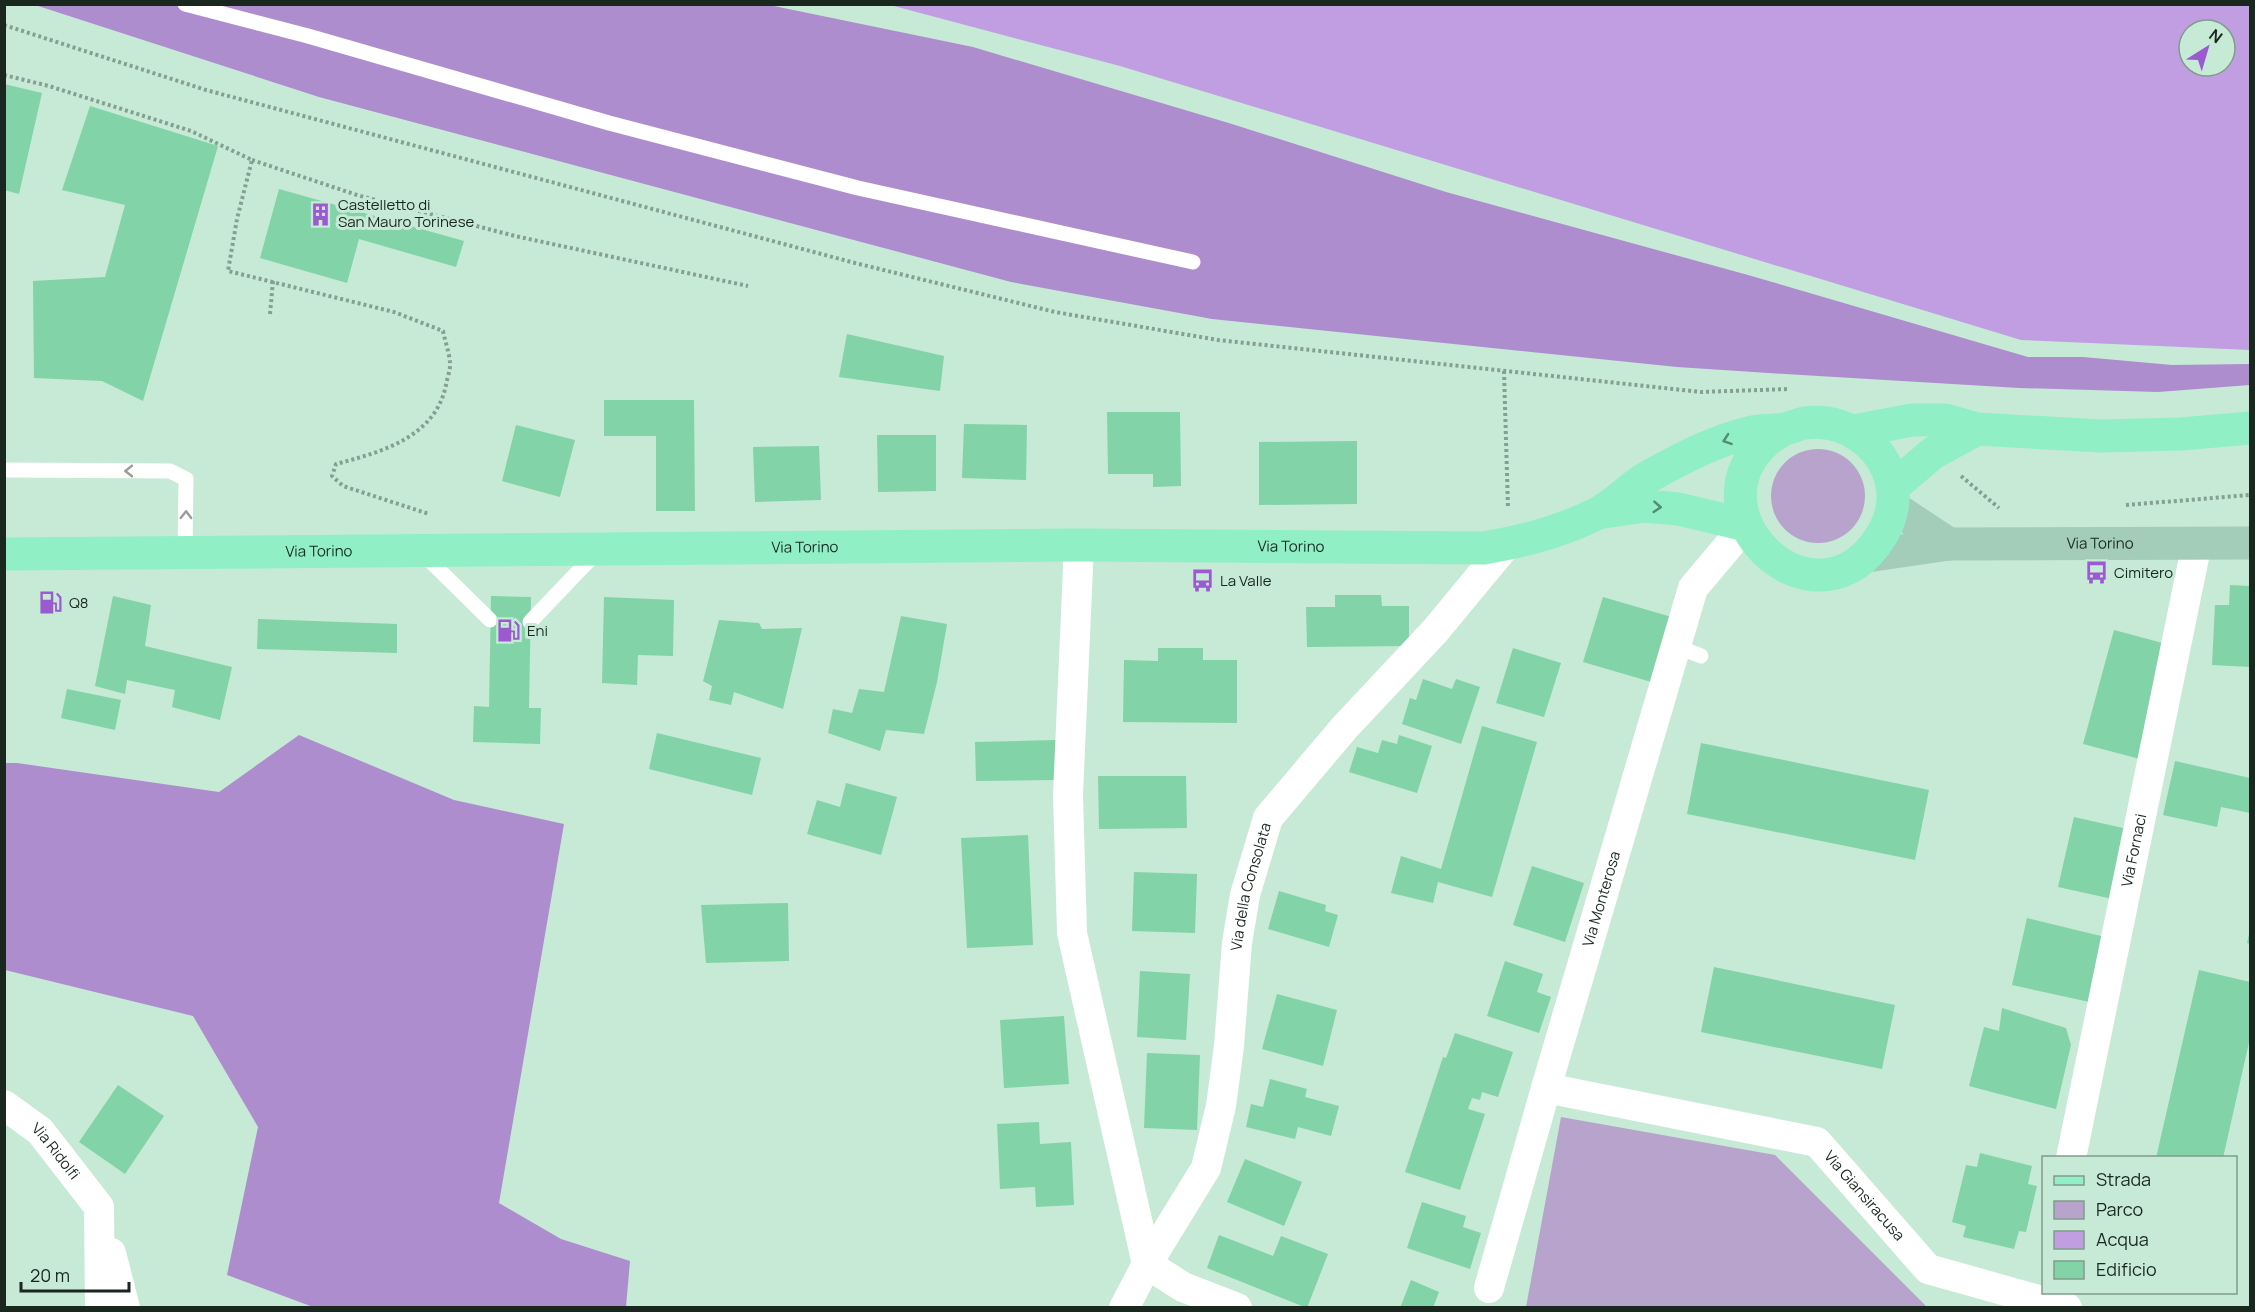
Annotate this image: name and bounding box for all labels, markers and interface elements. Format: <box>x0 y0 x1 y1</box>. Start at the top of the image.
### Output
north arrow <box>2177 18 2237 78</box>
text: N <box>2205 24 2227 48</box>
place label: Castelletto di San Mauro Torinese <box>338 194 475 232</box>
building icon: Castelletto di San Mauro Torinese <box>307 201 333 227</box>
one-way arrow <box>1722 432 1733 445</box>
one-way arrow <box>125 465 134 477</box>
one-way arrow <box>1652 500 1661 513</box>
one-way arrow <box>180 511 193 520</box>
street label: Via Torino <box>2067 532 2134 554</box>
street label: Via Torino <box>1257 535 1325 557</box>
street label: Via Torino <box>771 536 839 558</box>
street label: Via Torino <box>285 540 353 562</box>
bus stop icon: Cimitero <box>2083 560 2109 586</box>
place label: Cimitero <box>2114 562 2173 583</box>
bus stop icon: La Valle <box>1189 568 1215 594</box>
place label: La Valle <box>1220 570 1272 591</box>
fuel station icon: Q8 <box>38 590 64 616</box>
place label: Q8 <box>69 592 89 613</box>
fuel station icon: Eni <box>496 618 522 644</box>
place label: Eni <box>527 620 548 641</box>
street label: Via Fornaci <box>2116 812 2151 889</box>
street label: Via della Consolata <box>1225 820 1276 951</box>
street label: Via Monterosa <box>1577 848 1625 949</box>
street label: Via Ridolfi <box>28 1117 85 1184</box>
street label: Via Giansiracusa <box>1819 1146 1910 1245</box>
legend <box>2042 1156 2237 1294</box>
text: Strada <box>2096 1167 2151 1191</box>
text: Parco <box>2096 1197 2143 1221</box>
text: Acqua <box>2096 1227 2149 1251</box>
scale bar <box>21 1255 129 1293</box>
text: Edificio <box>2096 1257 2157 1281</box>
text: 20 m <box>30 1263 70 1287</box>

